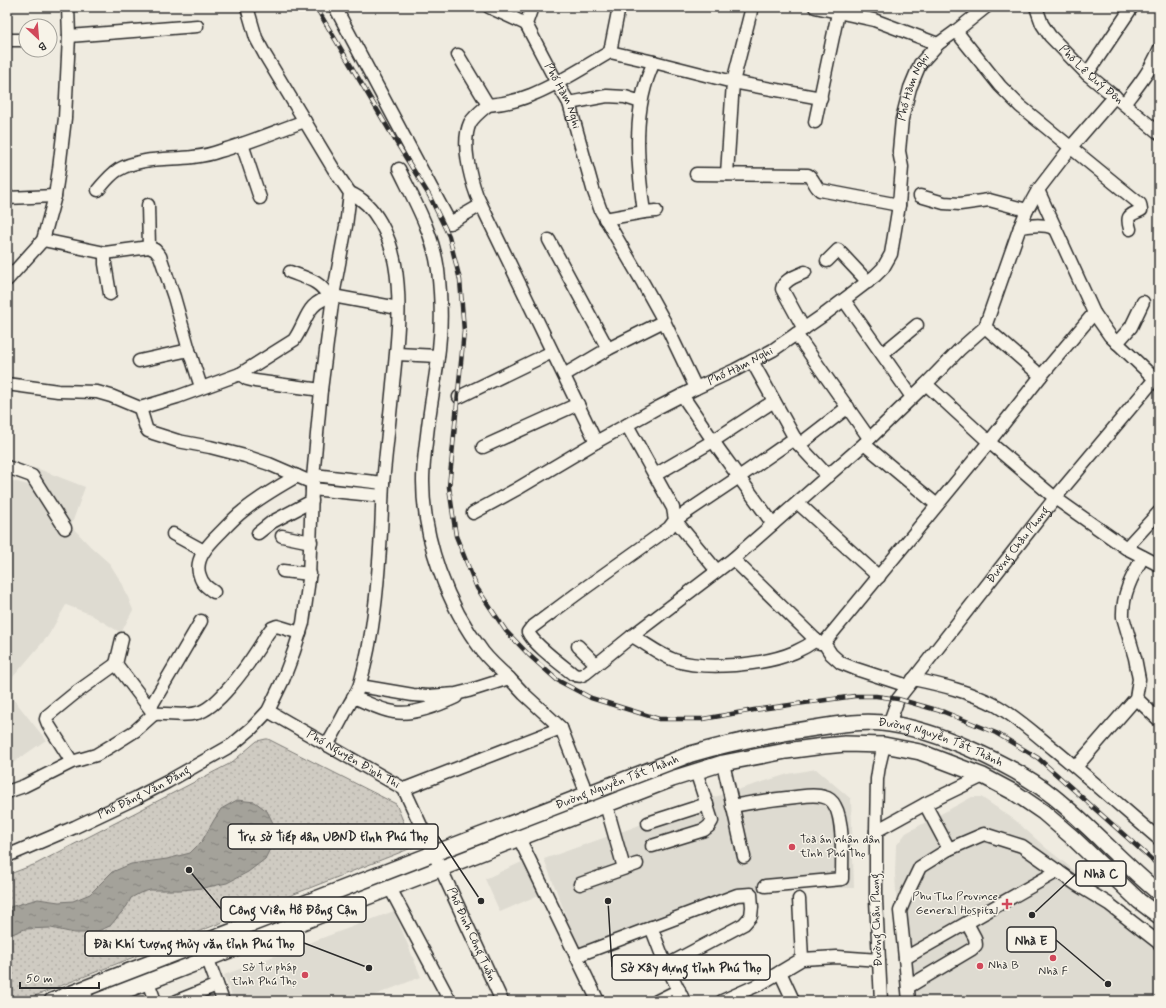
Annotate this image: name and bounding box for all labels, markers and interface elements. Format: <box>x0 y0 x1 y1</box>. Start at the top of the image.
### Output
north arrow <box>18 18 58 58</box>
text: B <box>36 38 48 54</box>
street label: Phố Lê Quý Đôn <box>1055 42 1126 108</box>
street label: Phố Hàm Nghi <box>894 50 934 123</box>
street label: Phố Hàm Nghi <box>540 60 584 131</box>
street label: Phố Hàm Nghi <box>705 343 776 389</box>
street label: Đường Châu Phong <box>983 503 1054 587</box>
street label: Đường Nguyễn Tất Thành <box>878 715 1005 771</box>
street label: Phố Nguyễn Đình Thi <box>303 727 403 793</box>
street label: Đường Nguyễn Tất Thành <box>553 751 681 814</box>
street label: Phố Đặng Văn Đăng <box>95 762 194 823</box>
callout: Trụ sở Tiếp dân UBND tỉnh Phú Thọ <box>228 824 438 849</box>
text: Trụ sở Tiếp dân UBND tỉnh Phú Thọ <box>238 829 429 846</box>
place label: Toà án nhân dân tỉnh Phú Thọ <box>799 832 880 862</box>
marker: Toà án nhân dân tỉnh Phú Thọ <box>787 842 797 852</box>
callout: Nhà C <box>1076 861 1126 886</box>
text: Nhà C <box>1084 866 1119 883</box>
street label: Đường Châu Phong <box>867 873 888 967</box>
street label: Phố Đinh Công Tuấn <box>443 885 500 984</box>
place label: Phu Tho Province General Hospital <box>912 889 998 919</box>
callout: Công Viên Hồ Đồng Cận <box>221 897 366 922</box>
marker: Phu Tho Province General Hospital <box>1001 898 1013 910</box>
text: Công Viên Hồ Đồng Cận <box>229 902 358 922</box>
callout: Nhà E <box>1007 927 1056 952</box>
callout: Đài Khí tượng thủy văn tỉnh Phú Thọ <box>85 931 304 956</box>
text: Nhà E <box>1015 933 1048 950</box>
text: Đài Khí tượng thủy văn tỉnh Phú Thọ <box>93 936 295 956</box>
marker: Nhà F <box>1048 953 1058 963</box>
callout: Sở Xây dựng tỉnh Phú Thọ <box>612 955 770 980</box>
place label: Nhà B <box>988 958 1019 974</box>
place label: Sở Tư pháp tỉnh Phú Thọ <box>230 960 297 990</box>
text: Sở Xây dựng tỉnh Phú Thọ <box>621 960 762 980</box>
marker: Nhà B <box>975 961 985 971</box>
scale bar <box>20 964 99 990</box>
place label: Nhà F <box>1038 964 1068 980</box>
marker: Sở Tư pháp tỉnh Phú Thọ <box>300 970 310 980</box>
text: 50 m <box>26 971 53 987</box>

